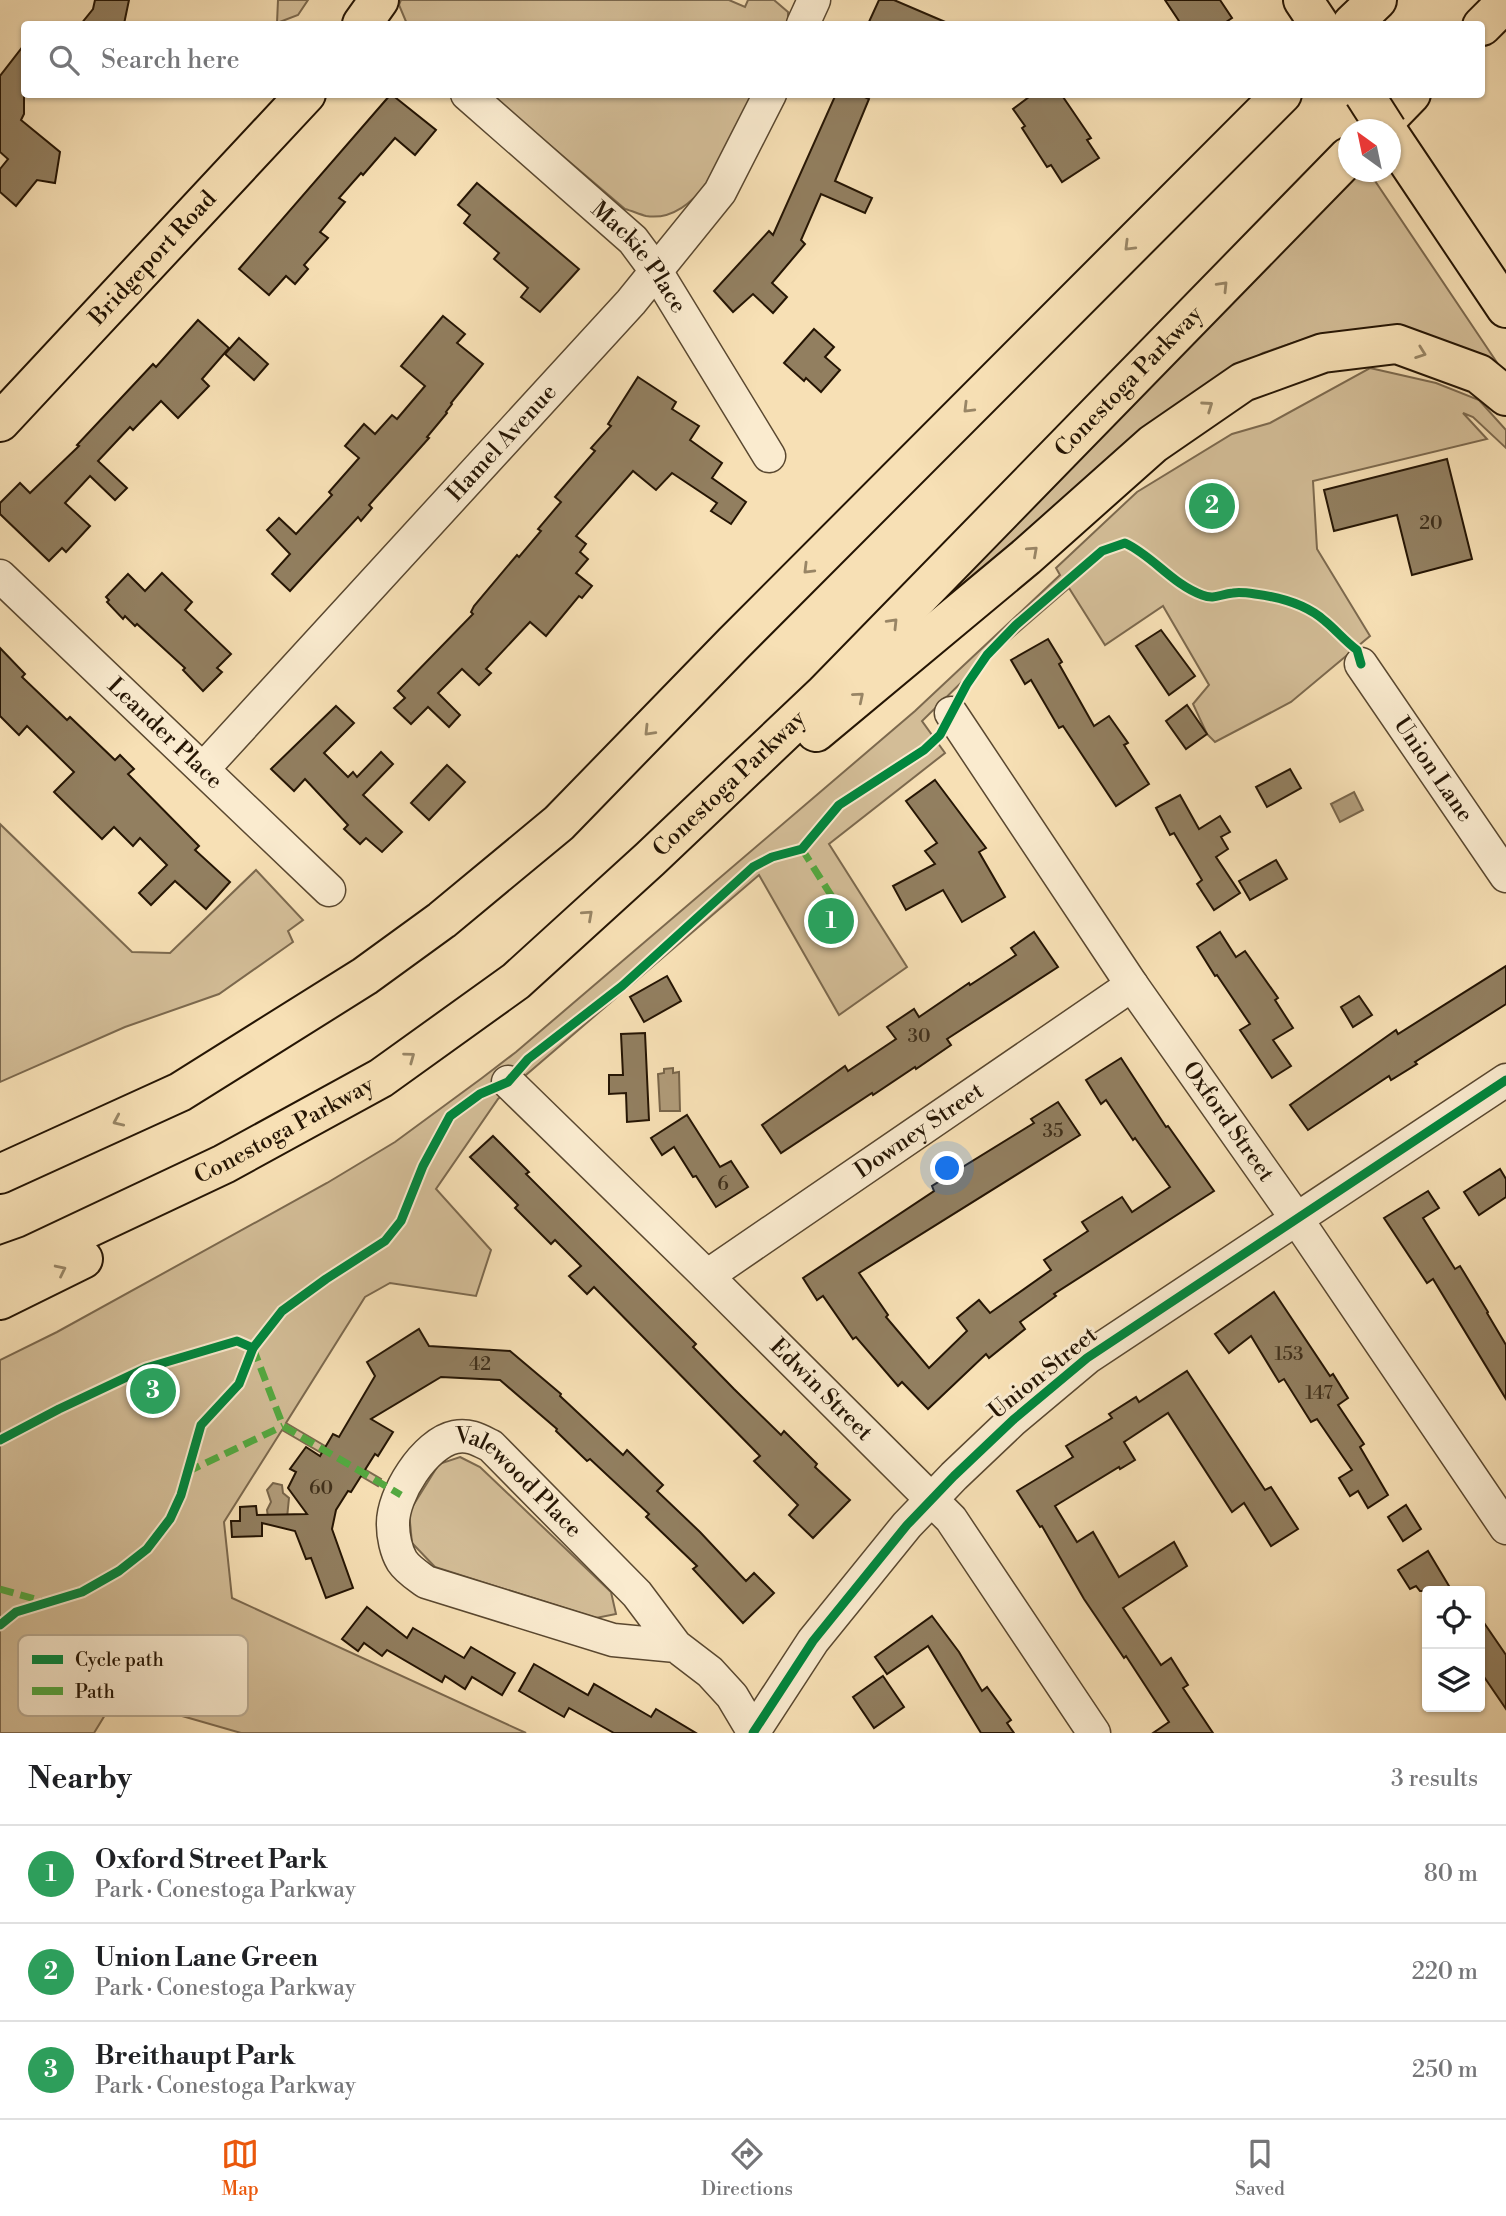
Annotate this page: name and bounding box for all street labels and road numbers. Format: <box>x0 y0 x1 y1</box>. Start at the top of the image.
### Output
street label: Bridgeport Road <box>83 185 222 332</box>
street label: Mackie Place <box>585 195 692 318</box>
street label: Conestoga Parkway <box>1049 300 1209 463</box>
street label: Hamel Avenue <box>441 378 563 507</box>
street label: Leander Place <box>101 672 229 795</box>
street label: Conestoga Parkway <box>647 704 812 863</box>
street label: Union Lane <box>1387 712 1479 828</box>
street label: Oxford Street <box>1176 1056 1280 1187</box>
street label: Conestoga Parkway <box>190 1070 379 1190</box>
street label: Downey Street <box>849 1077 989 1185</box>
street label: Union Street <box>983 1321 1103 1425</box>
street label: Edwin Street <box>764 1333 878 1447</box>
street label: Valewood Place <box>454 1422 588 1544</box>

